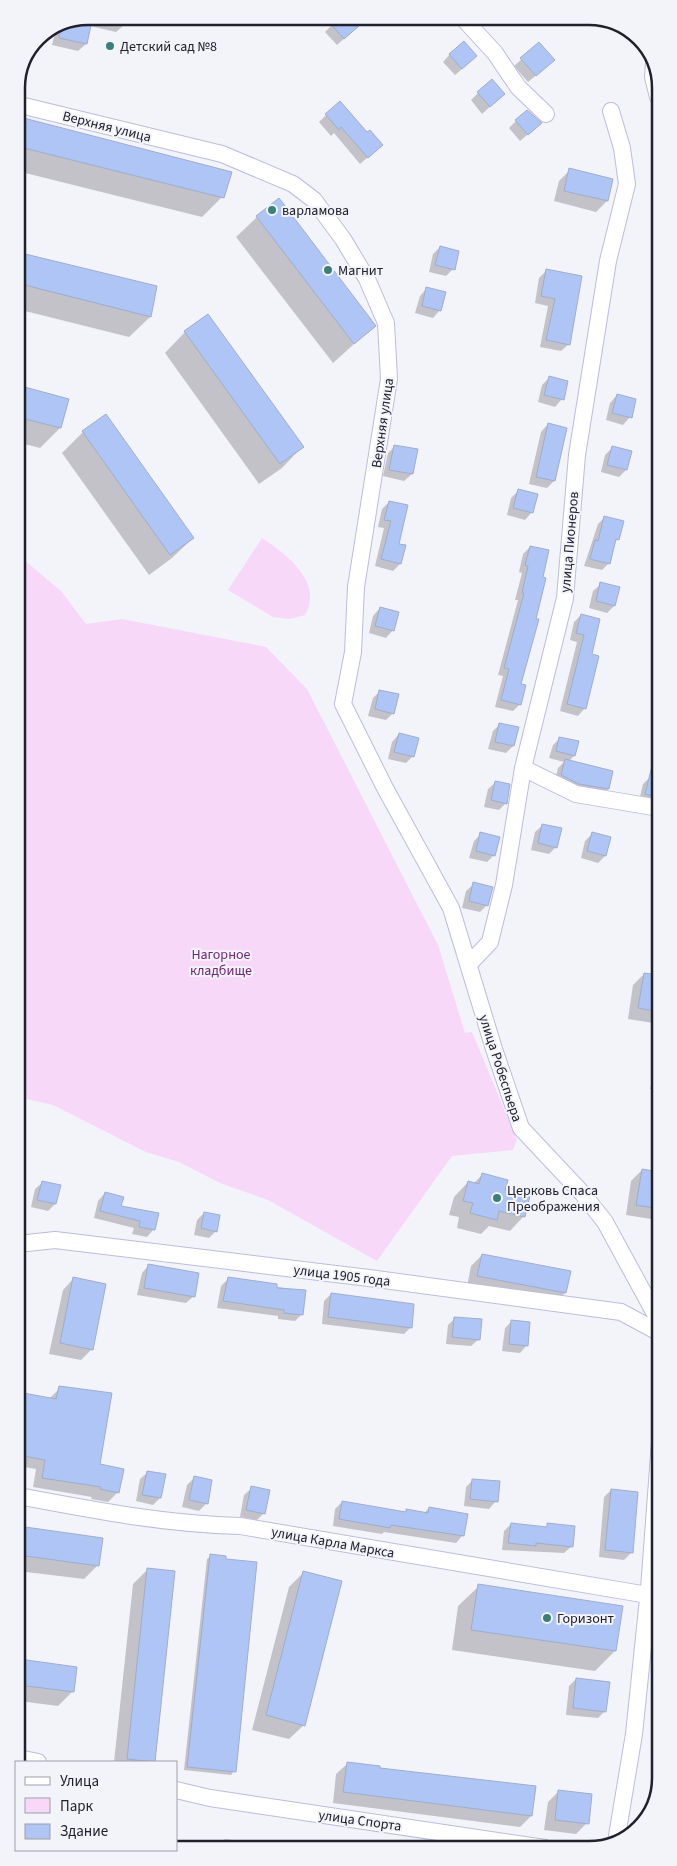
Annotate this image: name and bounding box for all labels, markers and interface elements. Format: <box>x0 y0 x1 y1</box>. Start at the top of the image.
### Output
place label: Детский сад №8 <box>120 37 217 57</box>
marker: Детский сад №8 <box>104 40 116 52</box>
street label: Верхняя улица <box>60 106 153 148</box>
place label: варламова <box>282 201 349 221</box>
marker: варламова <box>266 204 278 216</box>
place label: Магнит <box>338 261 384 281</box>
marker: Магнит <box>322 264 334 276</box>
street label: Верхняя улица <box>367 377 399 469</box>
street label: улица Пионеров <box>556 491 584 593</box>
park label: Нагорное кладбище <box>190 945 252 981</box>
street label: улица Робеспьера <box>473 1012 527 1125</box>
place label: Церковь Спаса Преображения <box>507 1181 600 1217</box>
marker: Церковь Спаса Преображения <box>491 1192 503 1204</box>
street label: улица 1905 года <box>292 1260 391 1292</box>
street label: улица Карла Маркса <box>270 1522 396 1564</box>
place label: Горизонт <box>557 1609 615 1629</box>
marker: Горизонт <box>541 1612 553 1624</box>
legend <box>15 1761 178 1851</box>
text: Улица <box>60 1771 99 1792</box>
text: Парк <box>60 1796 94 1817</box>
street label: улица Спорта <box>317 1805 403 1837</box>
text: Здание <box>60 1821 108 1842</box>

